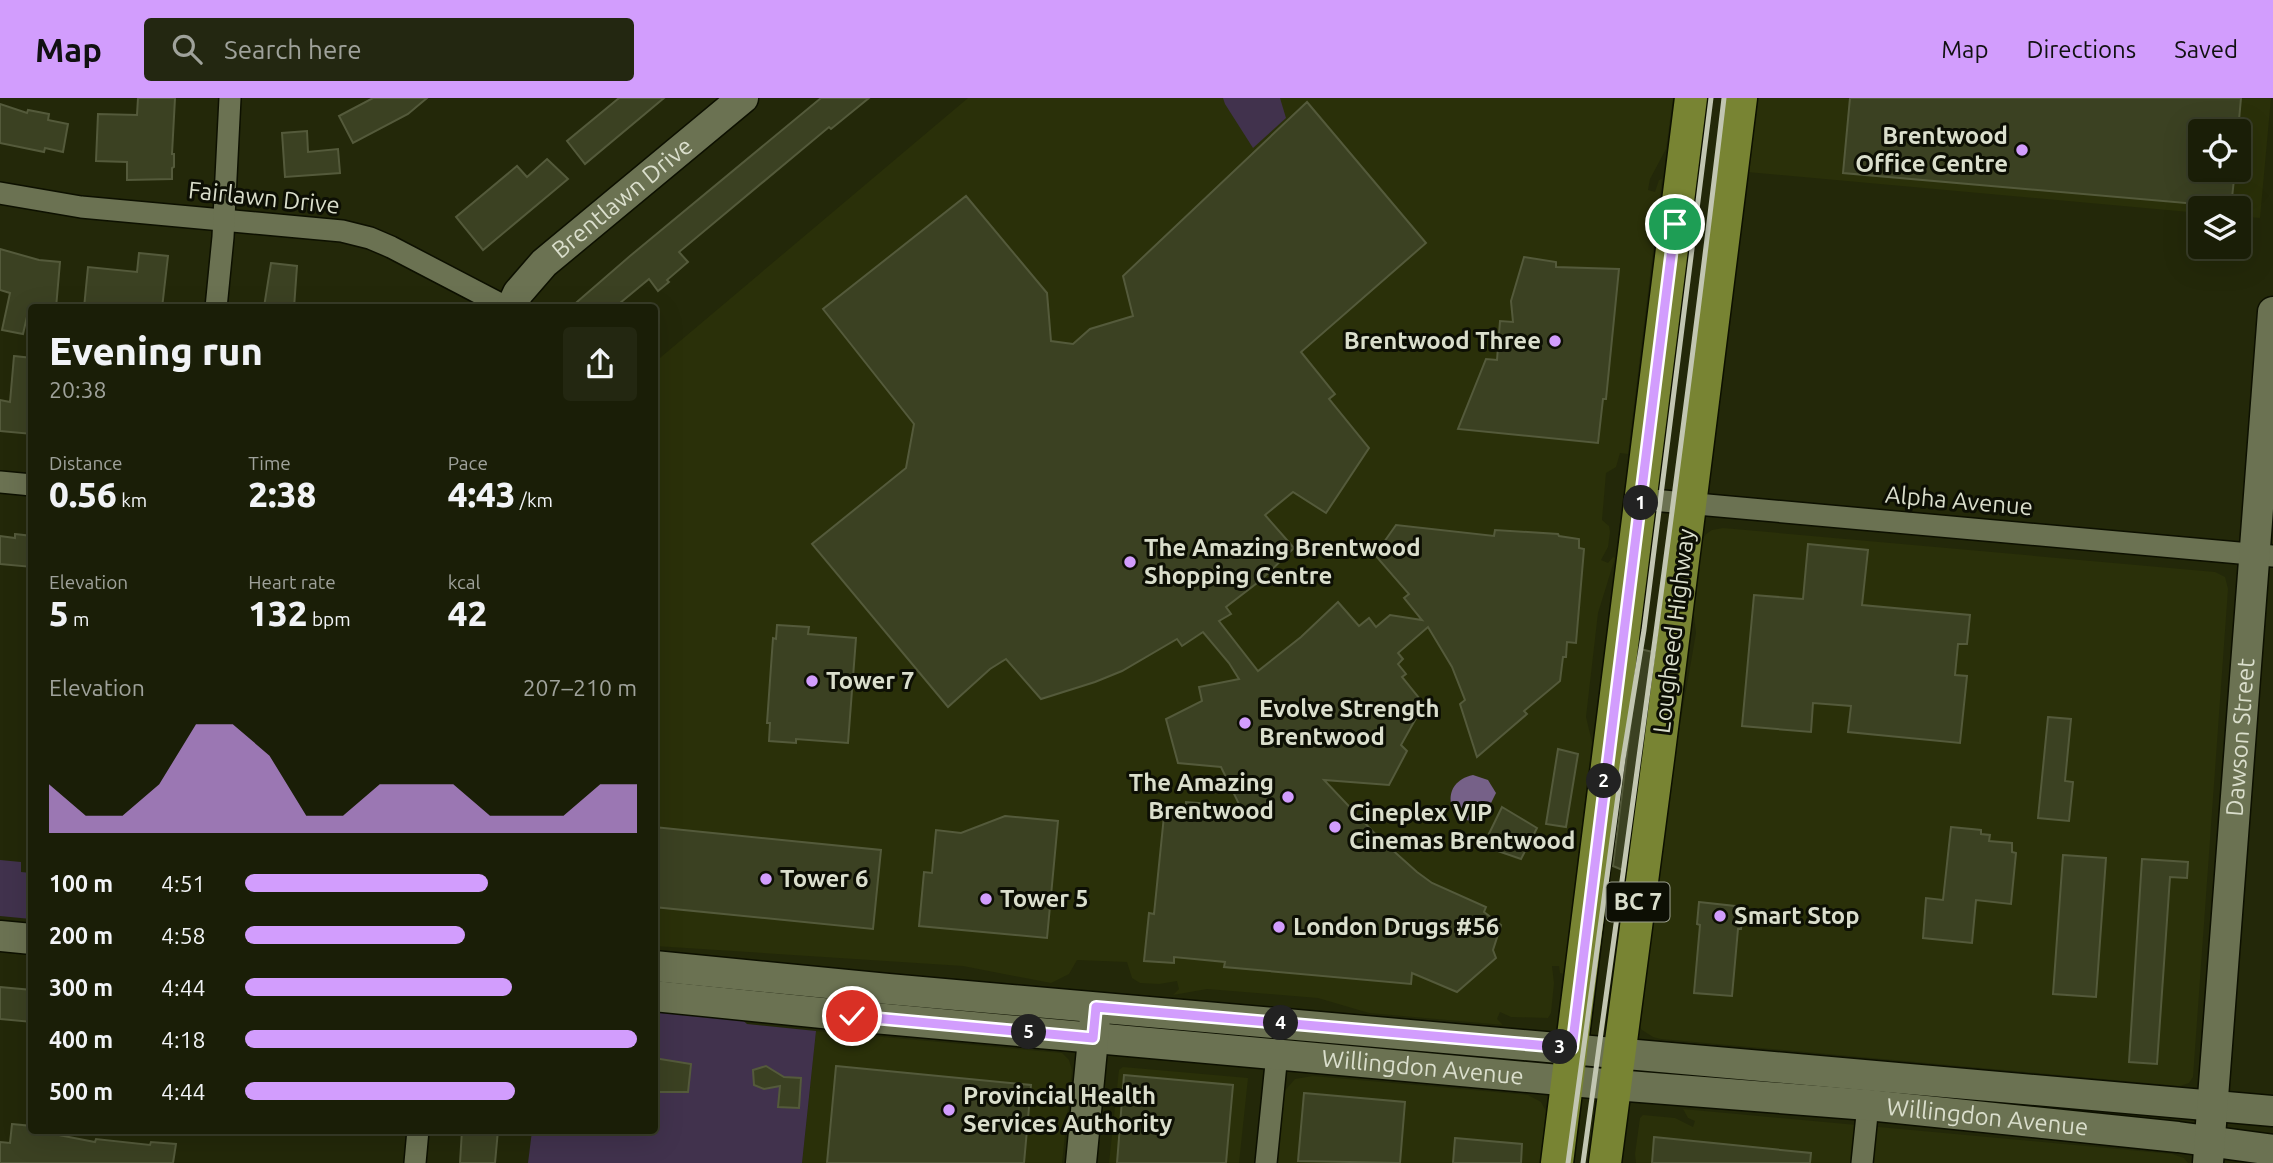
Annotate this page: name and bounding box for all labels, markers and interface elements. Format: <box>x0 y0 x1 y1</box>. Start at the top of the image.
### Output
search box <box>144 18 634 81</box>
icon: search <box>168 30 206 68</box>
text: Map <box>35 31 102 68</box>
text: Search here <box>224 35 362 64</box>
text: Map <box>1941 36 1988 63</box>
text: Directions <box>2026 36 2136 63</box>
text: Saved <box>2174 36 2238 63</box>
map controls <box>2188 119 2251 259</box>
button: locate <box>2188 119 2251 182</box>
place label: Brentwood Office Centre <box>1855 122 2008 177</box>
street label: Brentlawn Drive <box>546 132 698 264</box>
marker: Brentwood Office Centre <box>2014 142 2030 158</box>
street label: Fairlawn Drive <box>187 176 341 219</box>
pin <box>1645 194 1705 254</box>
button: layers <box>2188 196 2251 259</box>
icon: arrive <box>1656 205 1694 243</box>
button: share <box>563 327 637 401</box>
place label: Brentwood Three <box>1344 327 1541 354</box>
text: Evening run <box>49 330 263 372</box>
marker: Brentwood Three <box>1547 333 1563 349</box>
text: 20:38 <box>49 377 107 402</box>
text: Distance <box>49 452 123 474</box>
text: Time <box>248 452 291 474</box>
text: Pace <box>448 452 488 474</box>
text: 0.56 <box>49 474 117 514</box>
text: 2:38 <box>248 474 316 514</box>
text: 4:43 <box>448 474 516 514</box>
street label: Alpha Avenue <box>1884 481 2034 520</box>
pin: 1 <box>1624 486 1658 520</box>
text: km <box>117 489 147 511</box>
text: /km <box>516 489 553 511</box>
text: 1 <box>1635 491 1646 513</box>
street label: Lougheed Highway <box>1648 527 1700 735</box>
place label: The Amazing Brentwood Shopping Centre <box>1144 534 1421 589</box>
marker: The Amazing Brentwood Shopping Centre <box>1122 554 1138 570</box>
text: Elevation <box>49 571 128 593</box>
text: Heart rate <box>248 571 336 593</box>
text: kcal <box>448 571 480 593</box>
text: 5 <box>49 593 69 633</box>
text: 132 <box>248 593 308 633</box>
text: 42 <box>448 593 487 633</box>
text: m <box>69 608 90 630</box>
text: bpm <box>308 608 351 630</box>
street label: Dawson Street <box>2221 657 2260 817</box>
place label: Tower 7 <box>826 667 914 694</box>
marker: Tower 7 <box>804 673 820 689</box>
text: Elevation <box>49 675 145 700</box>
text: 207–210 m <box>523 675 637 700</box>
place label: Evolve Strength Brentwood <box>1259 695 1439 750</box>
marker: Evolve Strength Brentwood <box>1237 715 1253 731</box>
pin: 2 <box>1586 764 1622 798</box>
place label: The Amazing Brentwood <box>1129 769 1274 824</box>
text: 2 <box>1598 769 1609 791</box>
marker: The Amazing Brentwood <box>1280 789 1296 805</box>
place label: Cineplex VIP Cinemas Brentwood <box>1349 799 1575 854</box>
marker: Cineplex VIP Cinemas Brentwood <box>1327 819 1343 835</box>
place label: Tower 6 <box>780 865 868 892</box>
text: 100 m <box>49 871 113 896</box>
text: 4:51 <box>161 871 206 896</box>
marker: Tower 6 <box>758 871 774 887</box>
road number: BC 7 <box>1606 882 1670 922</box>
place label: Tower 5 <box>1000 885 1088 912</box>
marker: Tower 5 <box>978 891 994 907</box>
place label: Smart Stop <box>1734 902 1860 929</box>
marker: Smart Stop <box>1712 908 1728 924</box>
place label: London Drugs #56 <box>1293 913 1499 940</box>
marker: London Drugs #56 <box>1271 919 1287 935</box>
text: 200 m <box>49 923 113 948</box>
text: 4:58 <box>161 923 206 948</box>
text: 300 m <box>49 975 113 1000</box>
text: 4:44 <box>161 975 206 1000</box>
pin <box>822 986 882 1046</box>
icon: check <box>833 997 871 1035</box>
pin: 4 <box>1264 1006 1298 1040</box>
text: 4 <box>1275 1011 1286 1033</box>
pin: 5 <box>1012 1014 1046 1049</box>
text: 5 <box>1023 1020 1034 1042</box>
text: 400 m <box>49 1027 113 1052</box>
text: 4:18 <box>161 1027 206 1052</box>
pin: 3 <box>1542 1030 1578 1065</box>
text: 3 <box>1554 1035 1565 1057</box>
street label: Willingdon Avenue <box>1321 1045 1525 1090</box>
text: 500 m <box>49 1079 113 1104</box>
text: 4:44 <box>161 1079 206 1104</box>
place label: Provincial Health Services Authority <box>963 1082 1172 1137</box>
street label: Willingdon Avenue <box>1885 1093 2090 1141</box>
marker: Provincial Health Services Authority <box>941 1102 957 1118</box>

